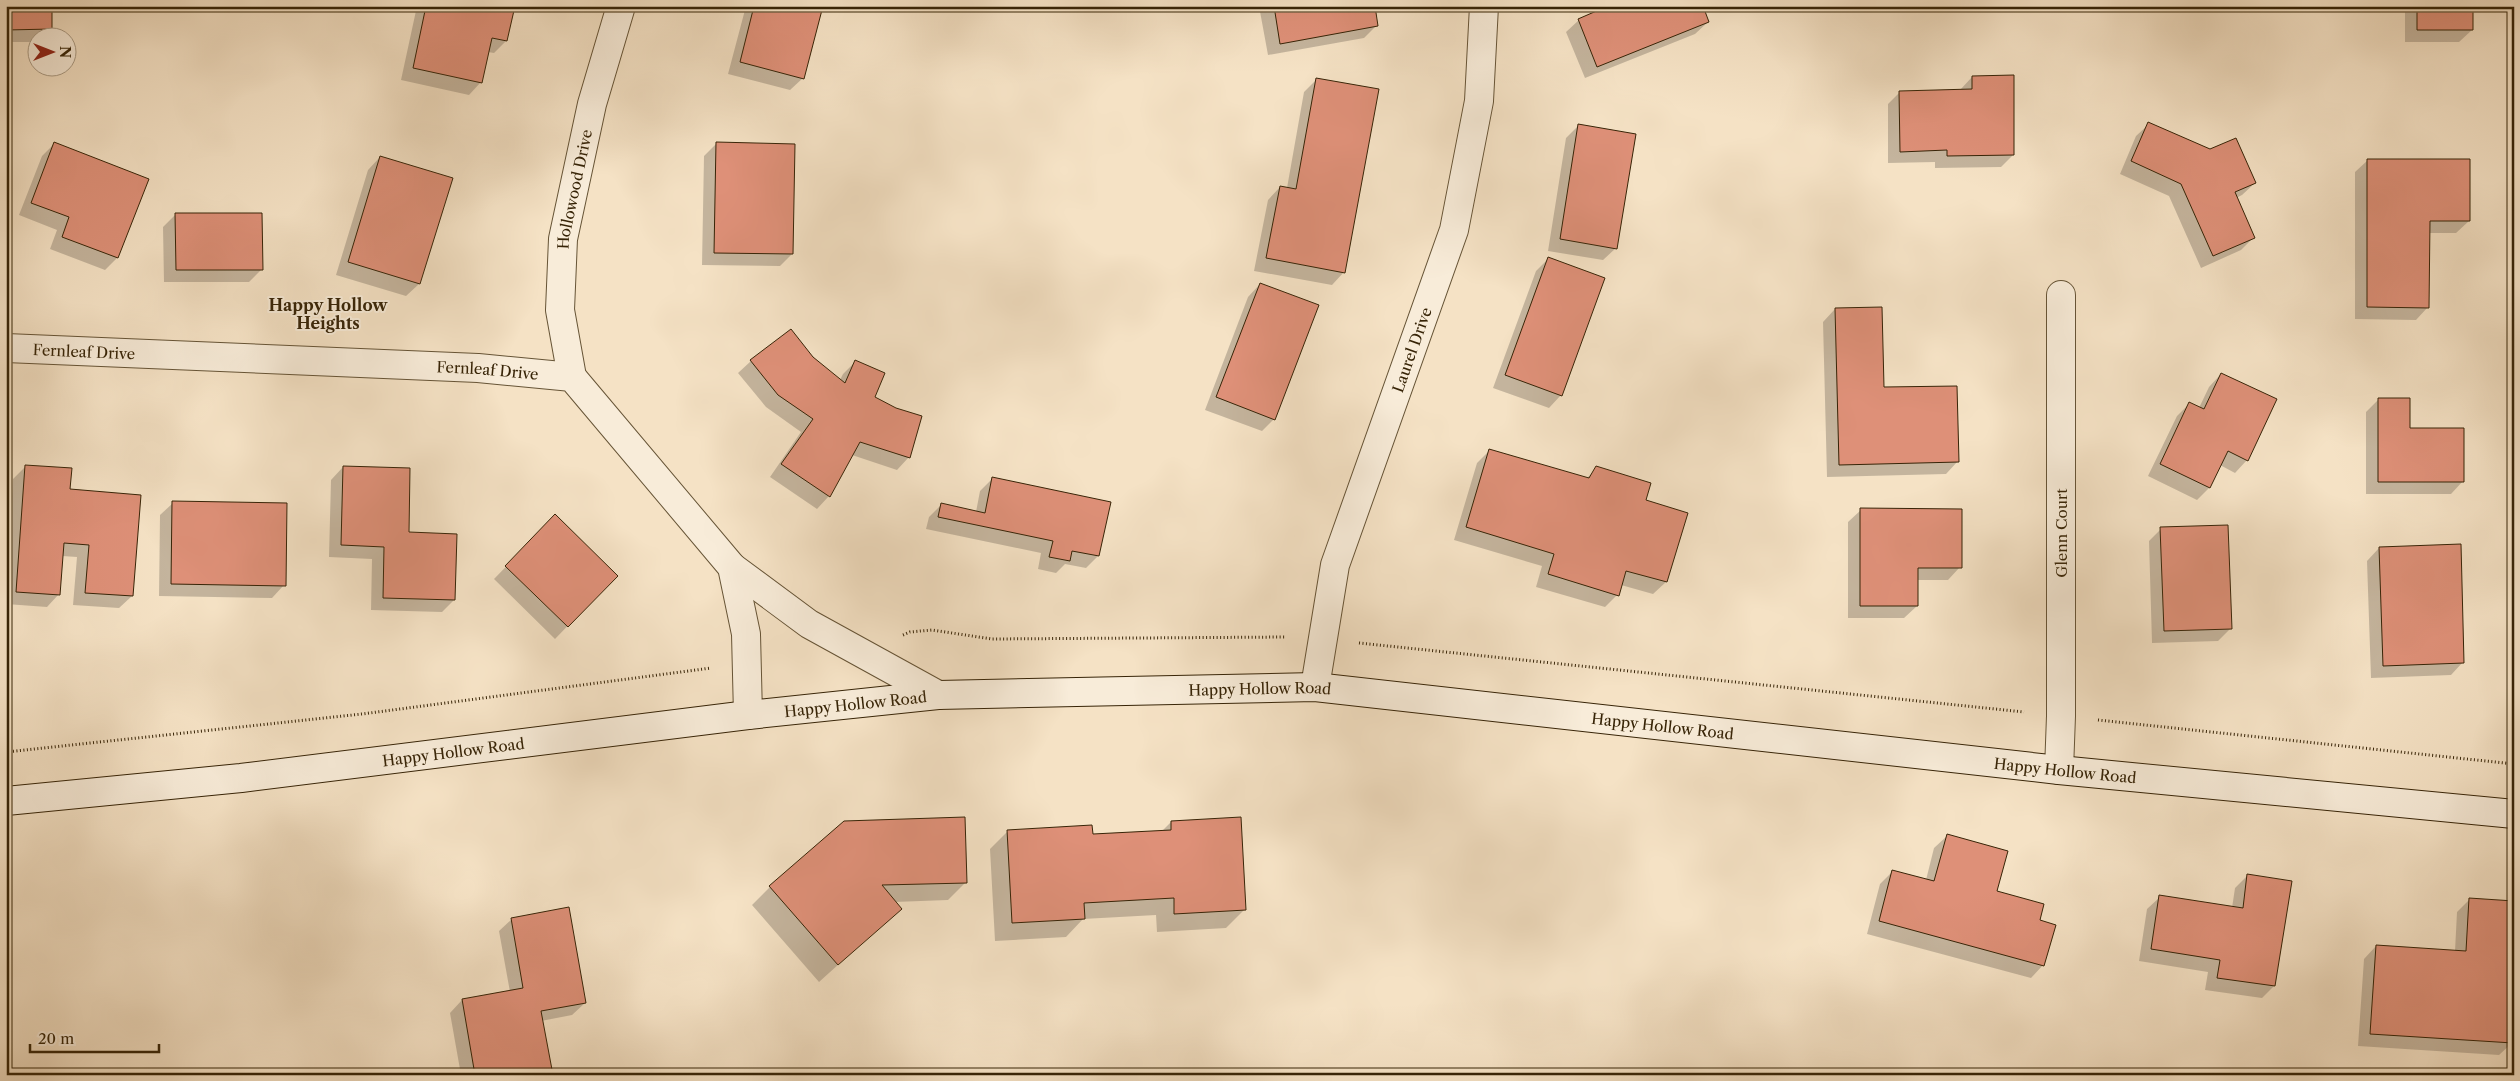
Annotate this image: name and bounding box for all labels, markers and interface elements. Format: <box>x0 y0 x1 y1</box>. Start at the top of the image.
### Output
north arrow <box>28 28 78 78</box>
text: N <box>56 46 74 58</box>
street label: Hollowood Drive <box>553 128 596 250</box>
district label: Happy Hollow Heights <box>269 295 388 333</box>
street label: Laurel Drive <box>1388 305 1435 395</box>
street label: Fernleaf Drive <box>32 340 135 363</box>
street label: Fernleaf Drive <box>436 357 539 383</box>
street label: Glenn Court <box>2052 488 2071 578</box>
street label: Happy Hollow Road <box>1188 677 1332 699</box>
street label: Happy Hollow Road <box>783 687 928 721</box>
street label: Happy Hollow Road <box>1590 708 1735 743</box>
street label: Happy Hollow Road <box>381 733 525 770</box>
street label: Happy Hollow Road <box>1993 753 2137 787</box>
scale bar <box>30 1021 159 1053</box>
text: 20 m <box>38 1029 74 1048</box>

